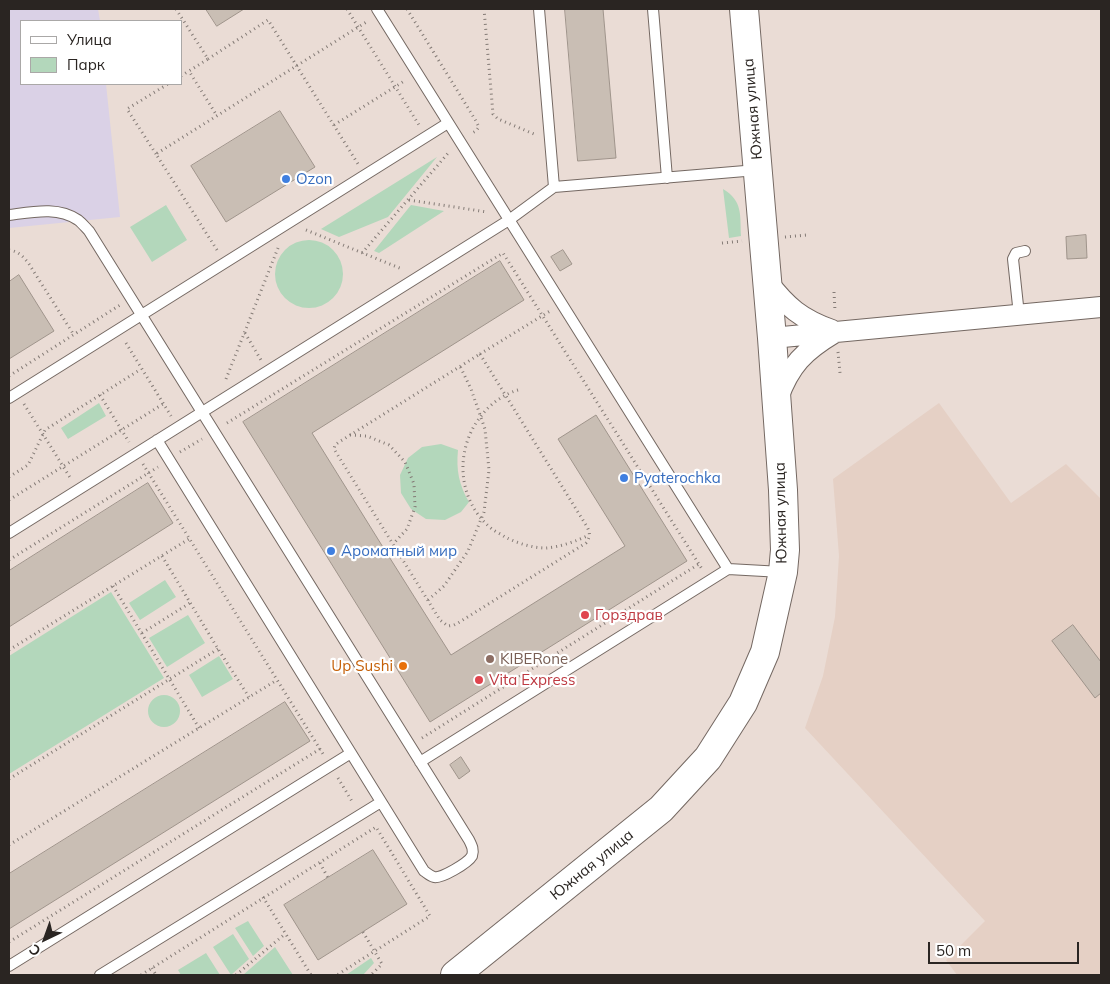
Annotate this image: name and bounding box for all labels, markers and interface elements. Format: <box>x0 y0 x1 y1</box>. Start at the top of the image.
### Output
legend <box>20 20 182 85</box>
text: Улица <box>67 30 112 49</box>
text: Парк <box>67 55 105 74</box>
street label: Южная улица <box>740 58 766 160</box>
place label: Ozon <box>296 170 333 188</box>
marker: Ozon <box>280 173 292 185</box>
street label: Южная улица <box>771 462 791 564</box>
place label: Pyaterochka <box>634 469 721 487</box>
marker: Pyaterochka <box>618 472 630 484</box>
place label: Ароматный мир <box>341 542 457 560</box>
marker: Ароматный мир <box>325 545 337 557</box>
place label: Горздрав <box>595 606 663 624</box>
marker: Горздрав <box>579 609 591 621</box>
place label: KIBERone <box>500 650 568 668</box>
marker: KIBERone <box>484 653 496 665</box>
place label: Up Sushi <box>331 657 393 675</box>
marker: Up Sushi <box>397 660 409 672</box>
place label: Vita Express <box>489 671 575 689</box>
marker: Vita Express <box>473 674 485 686</box>
street label: Южная улица <box>547 826 637 904</box>
north arrow <box>20 914 70 964</box>
scale bar <box>930 932 1081 964</box>
text: С <box>25 940 45 960</box>
text: 50 m <box>936 941 971 960</box>

